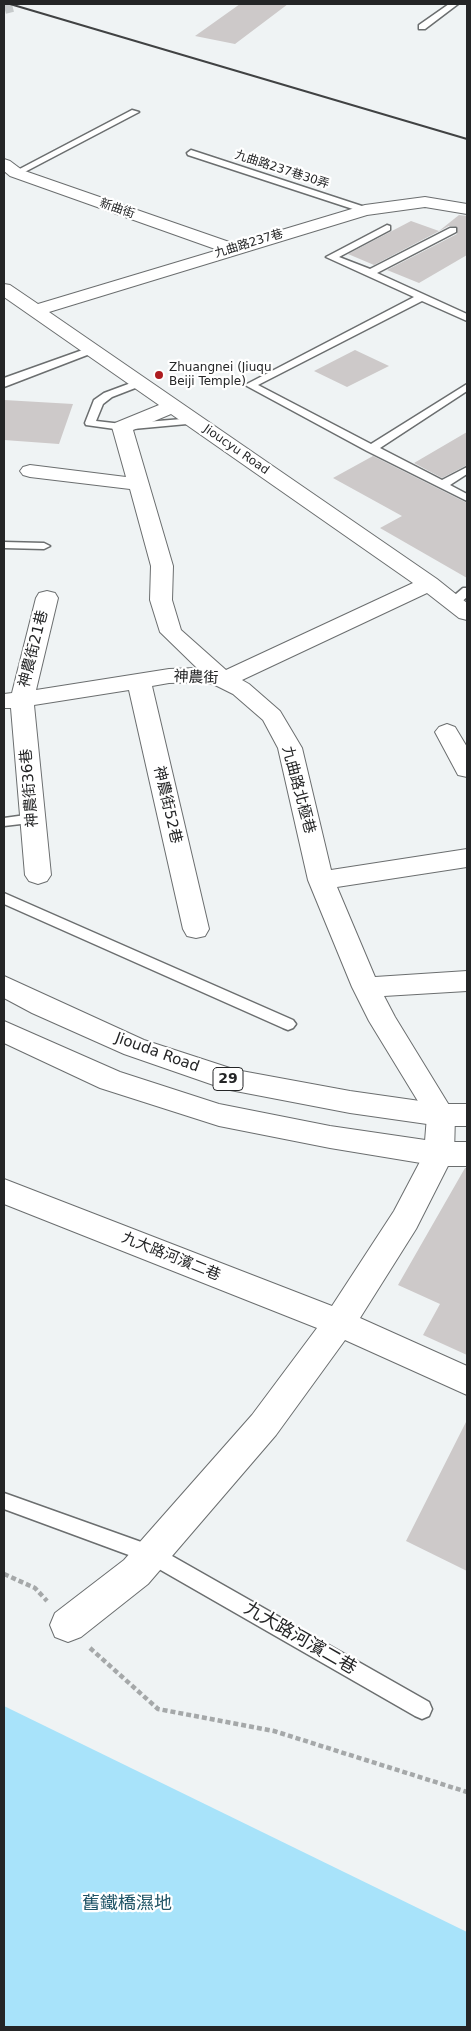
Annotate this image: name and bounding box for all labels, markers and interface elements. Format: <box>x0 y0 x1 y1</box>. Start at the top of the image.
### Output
street label: 九曲路237巷30弄 <box>233 148 331 192</box>
street label: 新曲街 <box>98 196 136 222</box>
street label: 九曲路237巷 <box>213 227 285 261</box>
place label: Zhuangnei (Jiuqu Beiji Temple) <box>169 361 272 389</box>
marker: Zhuangnei (Jiuqu Beiji Temple) <box>153 369 165 381</box>
street label: Jioucyu Road <box>200 422 272 478</box>
street label: 神農街21巷 <box>16 608 52 690</box>
street label: 神農街 <box>173 668 219 688</box>
street label: 九曲路北極巷 <box>278 744 318 836</box>
street label: 神農街36巷 <box>18 748 42 828</box>
street label: 神農街52巷 <box>149 764 185 846</box>
street label: Jiouda Road <box>112 1029 202 1077</box>
road number: 29 <box>213 1068 243 1090</box>
street label: 九大路河濱二巷 <box>119 1229 223 1285</box>
street label: 九大路河濱二巷 <box>240 1598 360 1680</box>
park label: 舊鐵橋濕地 <box>82 1893 172 1915</box>

